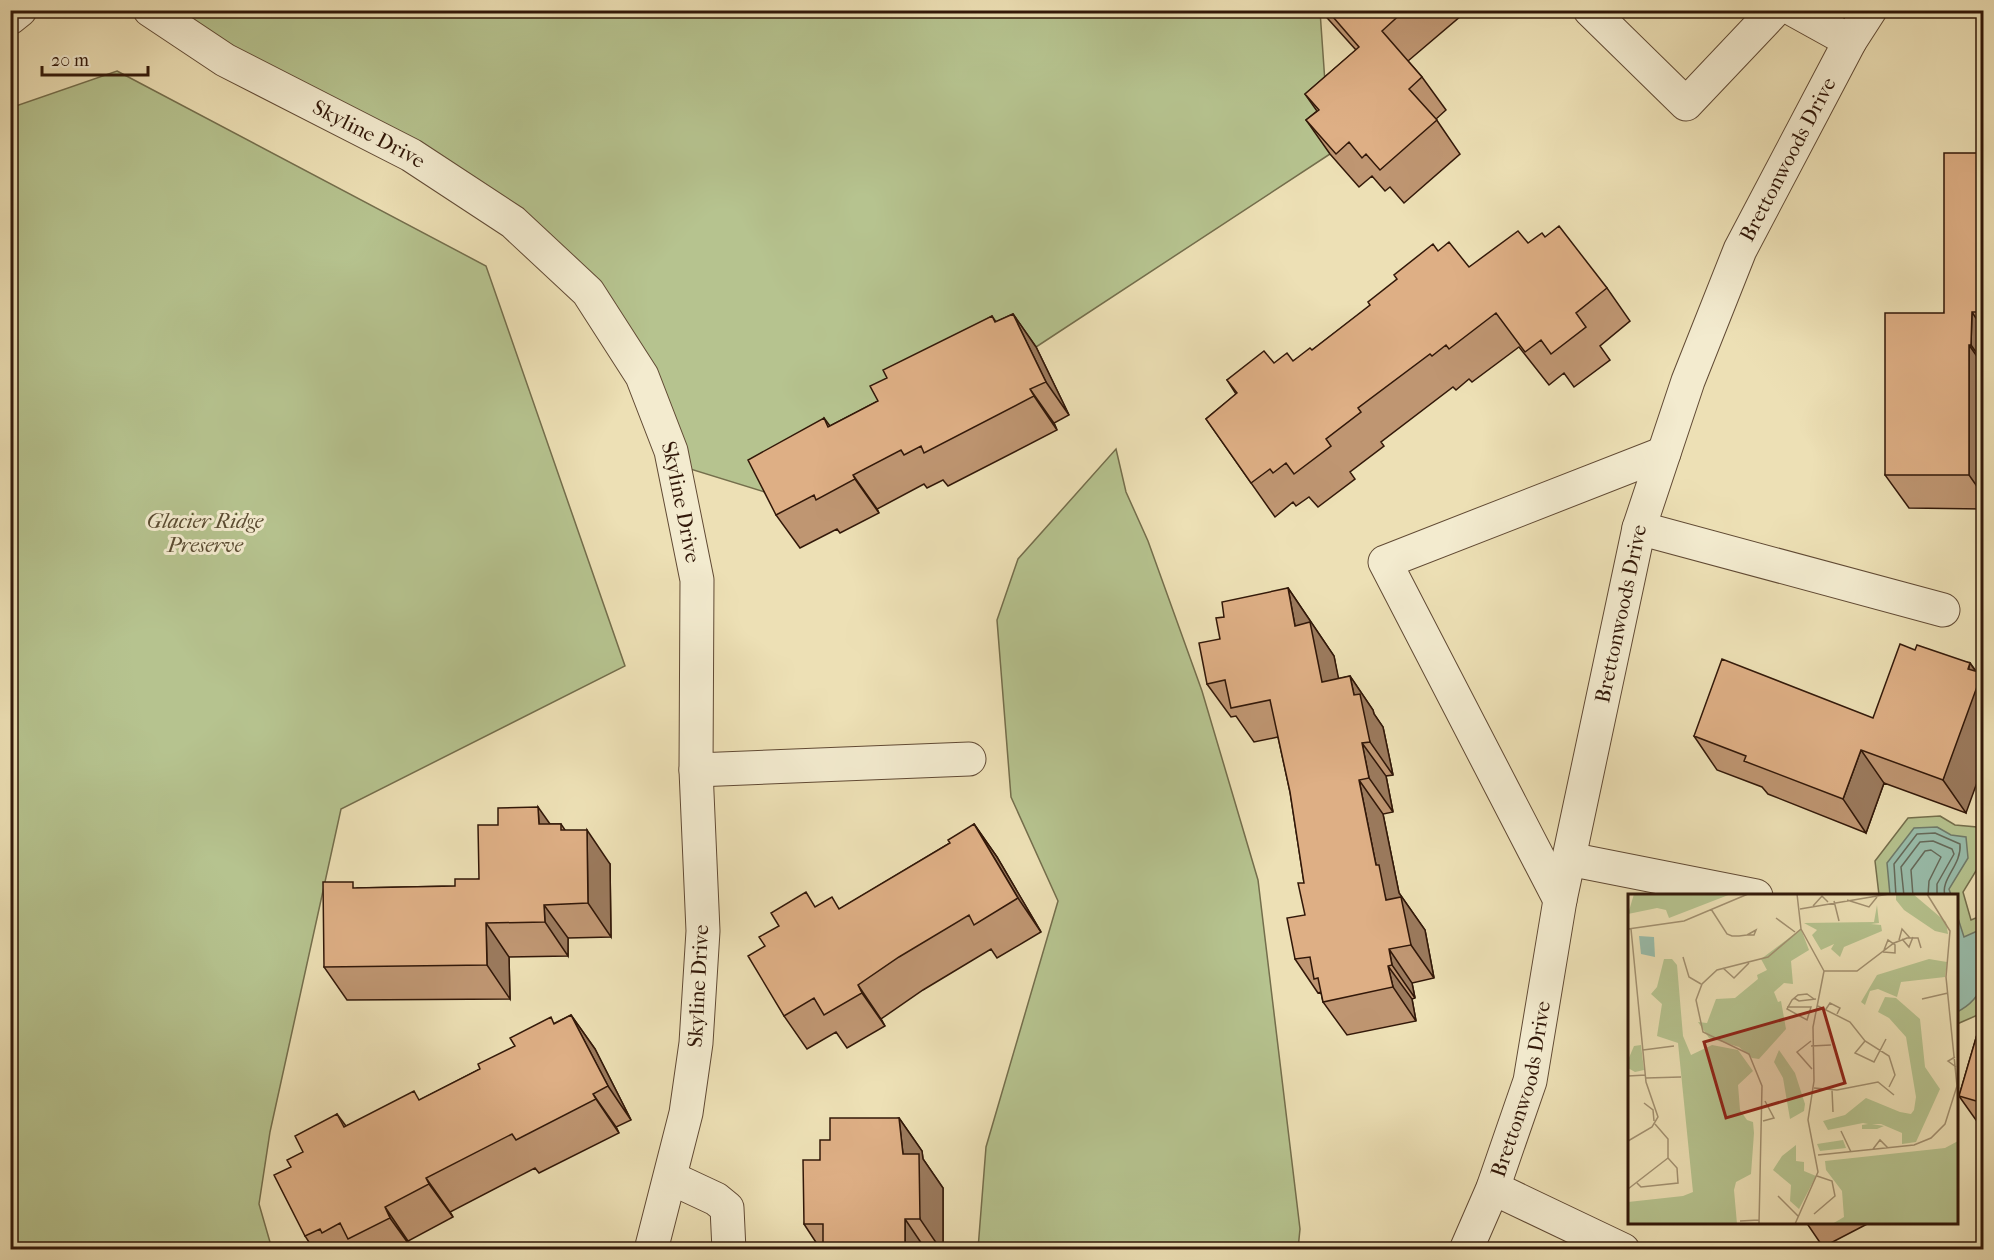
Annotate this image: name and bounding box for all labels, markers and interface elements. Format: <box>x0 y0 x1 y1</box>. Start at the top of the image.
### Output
scale bar <box>42 39 148 77</box>
text: 20 m <box>51 50 89 71</box>
street label: Brettonwoods Drive <box>1735 73 1841 245</box>
street label: Skyline Drive <box>309 95 430 173</box>
street label: Skyline Drive <box>656 438 705 565</box>
park label: Glacier Ridge Preserve <box>147 509 264 557</box>
street label: Brettonwoods Drive <box>1590 522 1651 705</box>
inset map <box>1628 894 1958 1224</box>
street label: Skyline Drive <box>683 924 713 1048</box>
street label: Brettonwoods Drive <box>1486 999 1555 1180</box>

